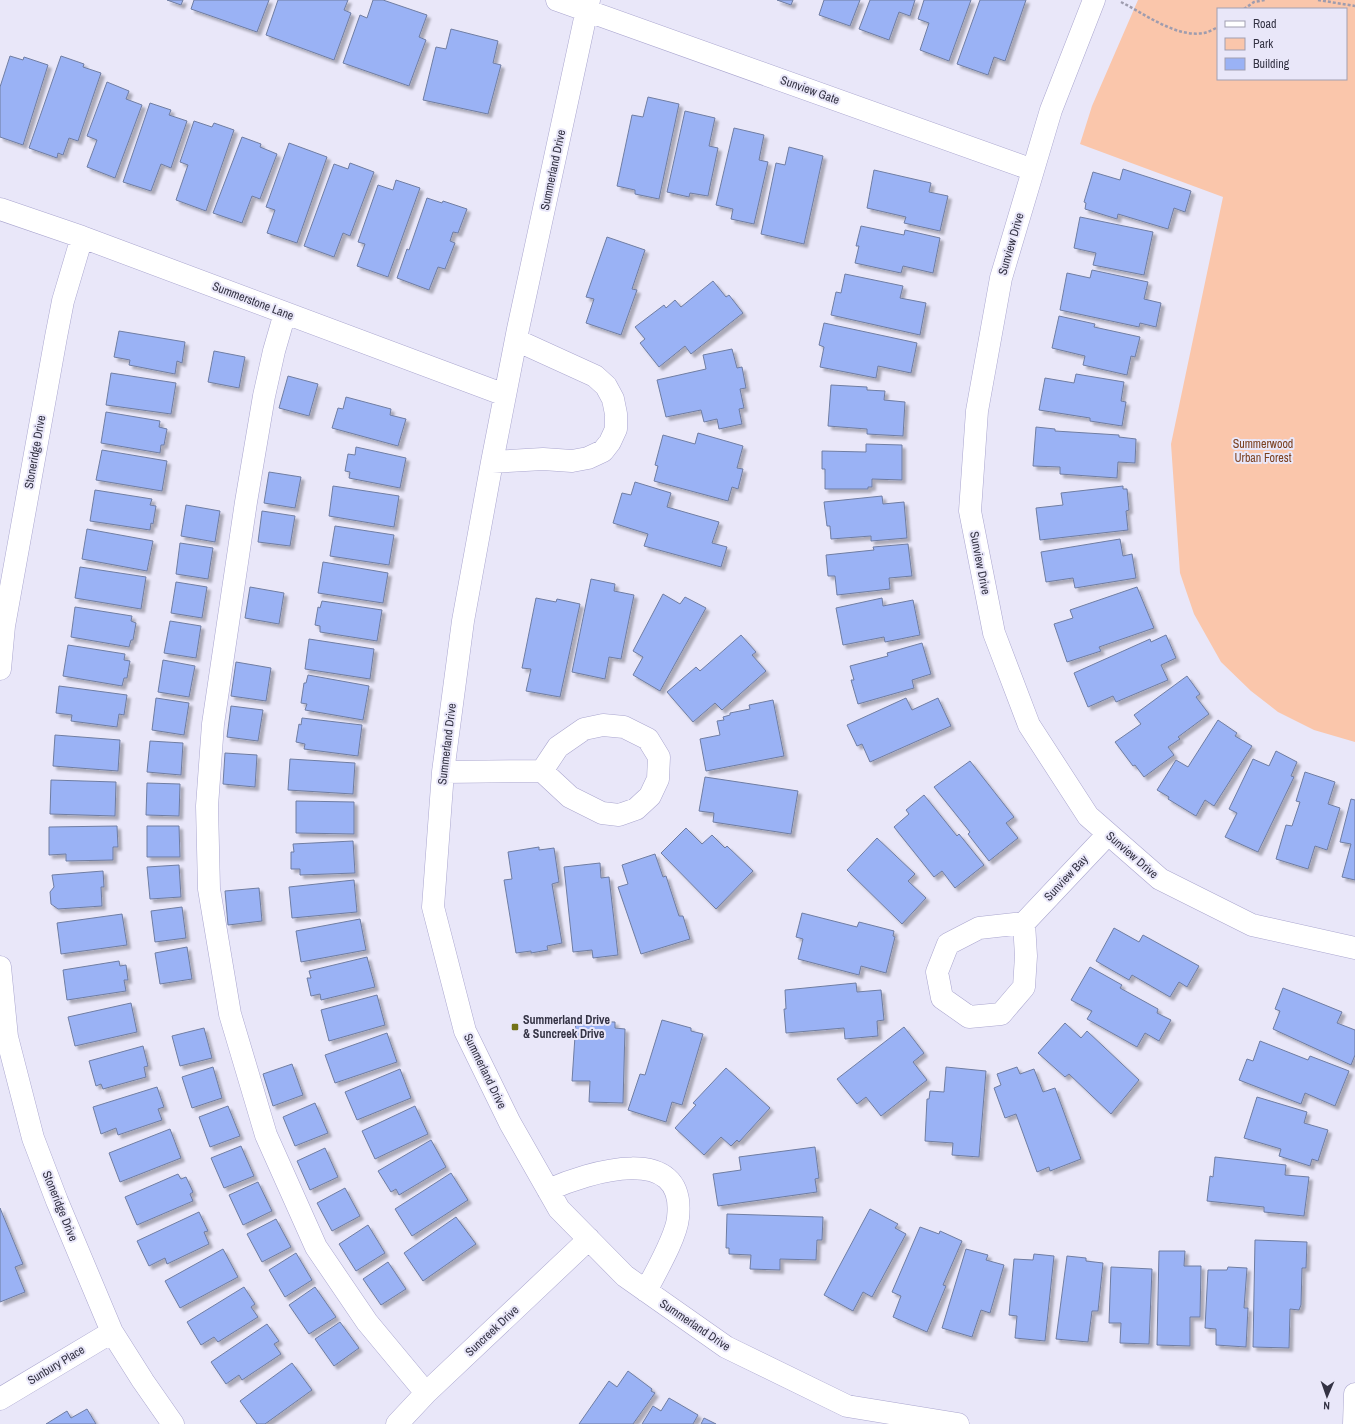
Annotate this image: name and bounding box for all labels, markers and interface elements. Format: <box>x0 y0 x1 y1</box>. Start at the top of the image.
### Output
legend <box>1217 8 1347 80</box>
text: Road <box>1253 16 1277 32</box>
text: Park <box>1253 36 1273 52</box>
text: Building <box>1253 56 1290 72</box>
street label: Sunview Gate <box>778 72 842 108</box>
street label: Summerland Drive <box>537 128 569 212</box>
street label: Sunview Drive <box>994 211 1028 277</box>
street label: Summerstone Lane <box>210 278 296 324</box>
street label: Stoneridge Drive <box>21 414 49 490</box>
park label: Summerwood Urban Forest <box>1233 436 1293 466</box>
street label: Sunview Drive <box>966 530 994 596</box>
street label: Summerland Drive <box>434 702 460 786</box>
street label: Sunview Drive <box>1103 828 1161 882</box>
street label: Sunview Bay <box>1041 851 1091 904</box>
place label: Summerland Drive & Suncreek Drive <box>523 1012 610 1042</box>
marker: Summerland Drive & Suncreek Drive <box>510 1022 520 1032</box>
street label: Summerland Drive <box>460 1031 510 1111</box>
street label: Stoneridge Drive <box>39 1169 81 1243</box>
street label: Summerland Drive <box>657 1295 733 1355</box>
street label: Suncreek Drive <box>462 1302 522 1360</box>
street label: Sunbury Place <box>24 1342 88 1388</box>
north arrow <box>1307 1376 1347 1416</box>
text: N <box>1323 1399 1330 1413</box>

